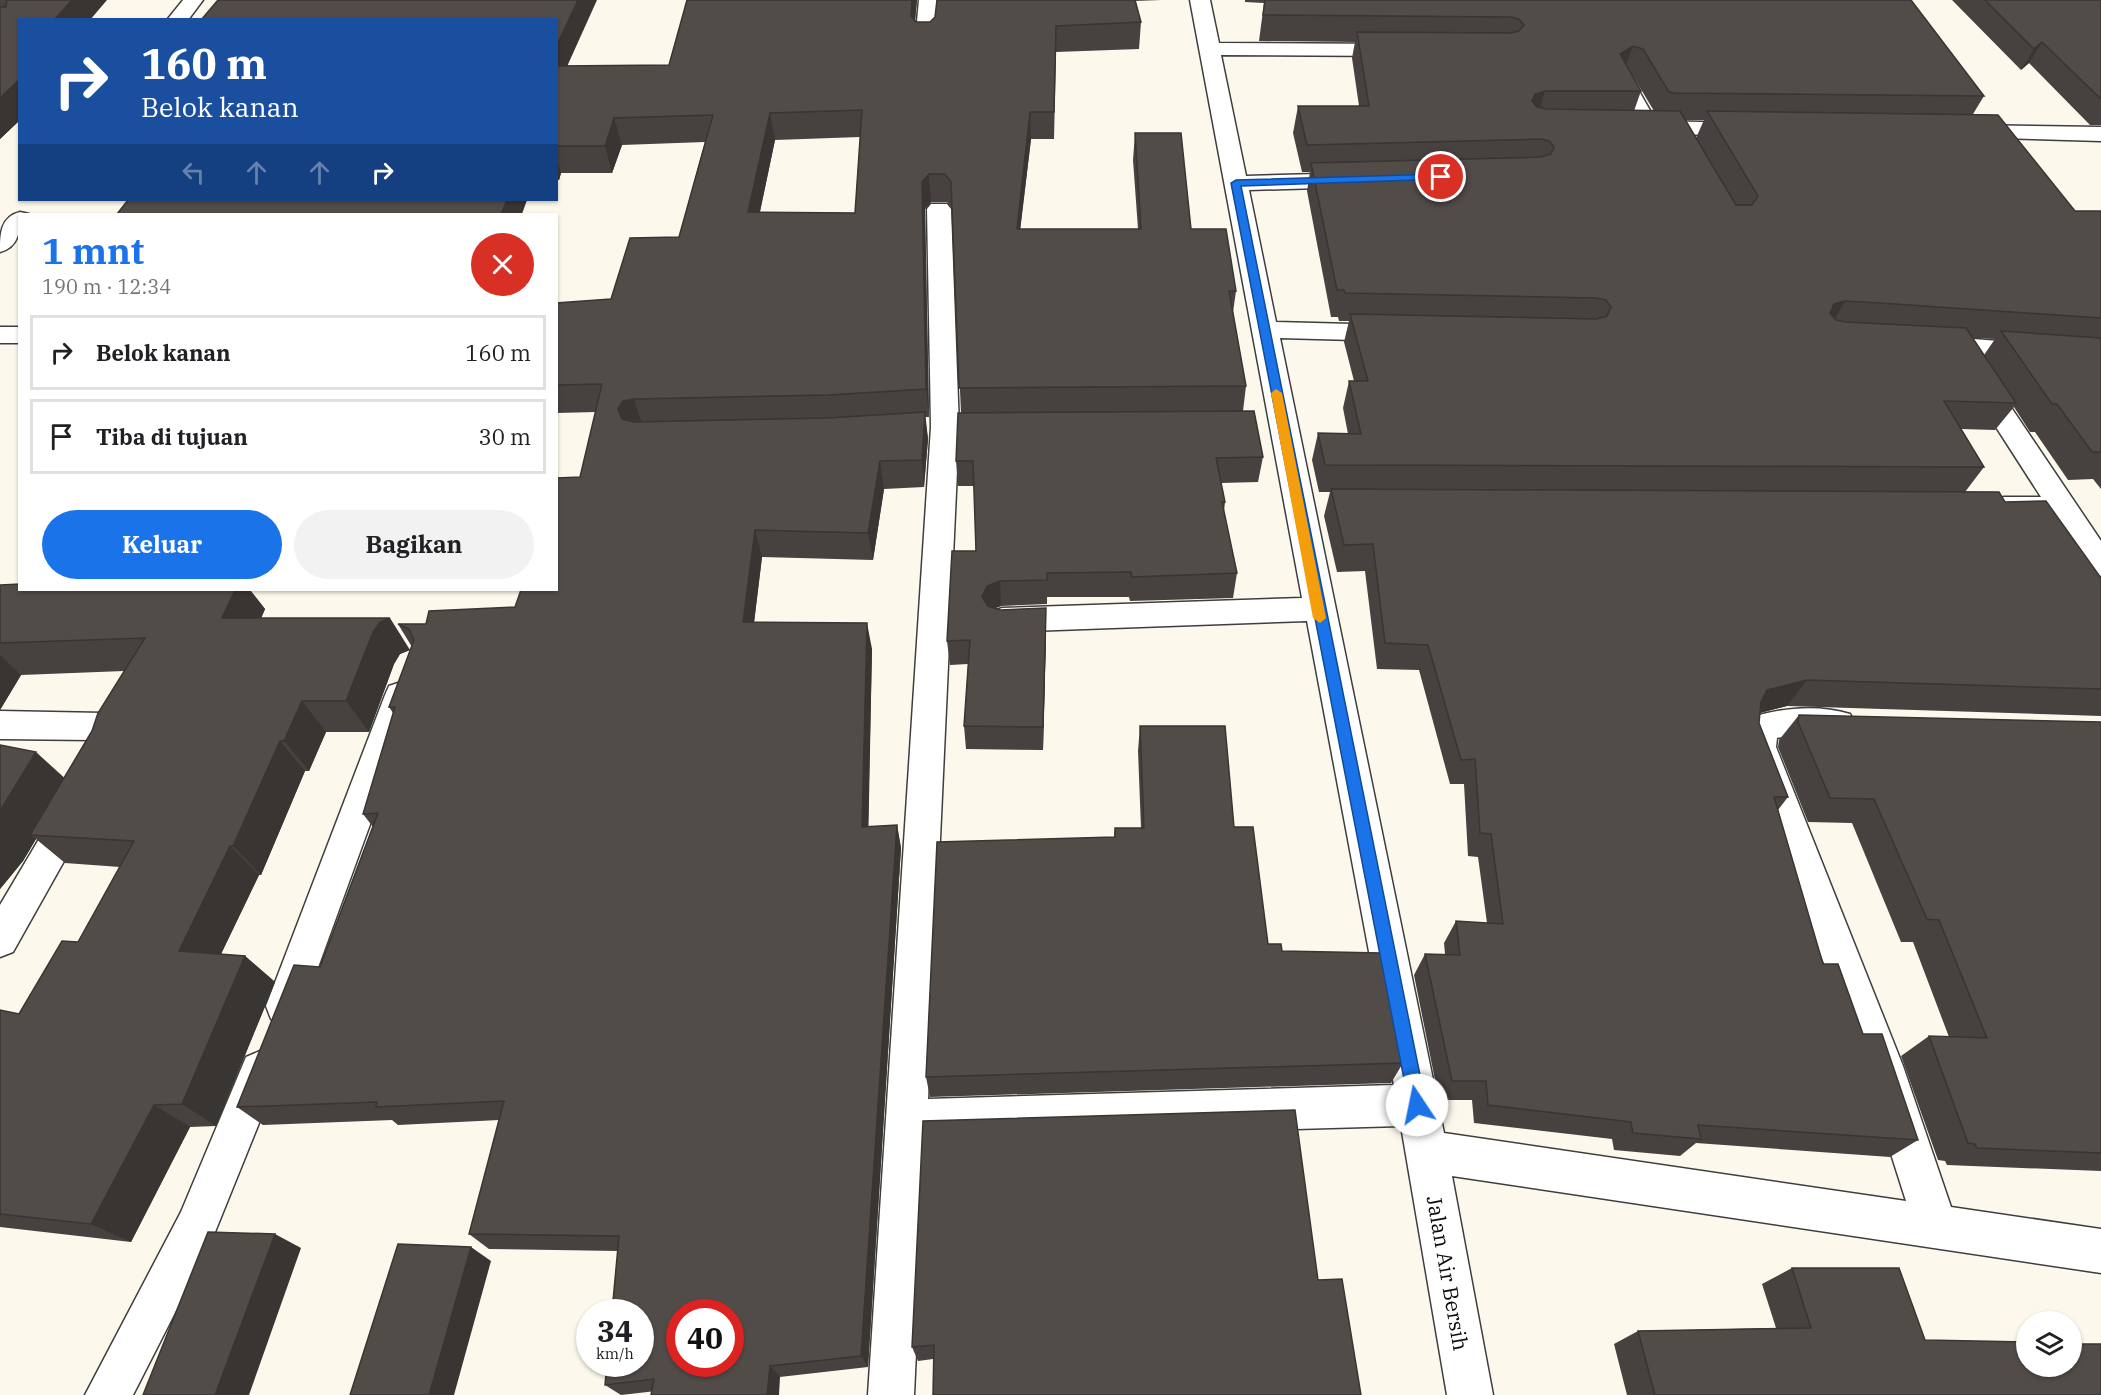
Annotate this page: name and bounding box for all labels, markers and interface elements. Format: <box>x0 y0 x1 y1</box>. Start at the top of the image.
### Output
text: 160 m <box>141 36 267 91</box>
icon: right <box>42 42 120 120</box>
text: Belok kanan <box>141 89 299 124</box>
pin <box>1415 151 1466 202</box>
icon: left <box>177 156 210 189</box>
icon: ahead <box>240 156 273 189</box>
icon: ahead <box>303 156 336 189</box>
icon: right <box>366 156 399 189</box>
icon: arrive <box>1424 160 1457 193</box>
text: 1 mnt <box>42 227 144 274</box>
button: close <box>471 233 534 296</box>
text: 190 m · 12:34 <box>42 273 171 300</box>
icon: right <box>45 336 78 369</box>
text: Belok kanan <box>96 338 231 367</box>
text: 160 m <box>465 338 531 367</box>
icon: arrive <box>45 420 78 453</box>
text: Tiba di tujuan <box>96 422 248 451</box>
text: 30 m <box>479 422 531 451</box>
button: Keluar <box>42 510 282 579</box>
button: Bagikan <box>294 510 534 579</box>
position arrow <box>1385 1073 1449 1137</box>
street label: Jalan Air Bersih <box>1421 1193 1475 1353</box>
speed limit sign: 40 <box>666 1299 744 1377</box>
text: 34 <box>597 1311 633 1350</box>
map controls <box>2016 1311 2082 1377</box>
button: layers <box>2016 1311 2082 1377</box>
text: km/h <box>596 1344 634 1363</box>

